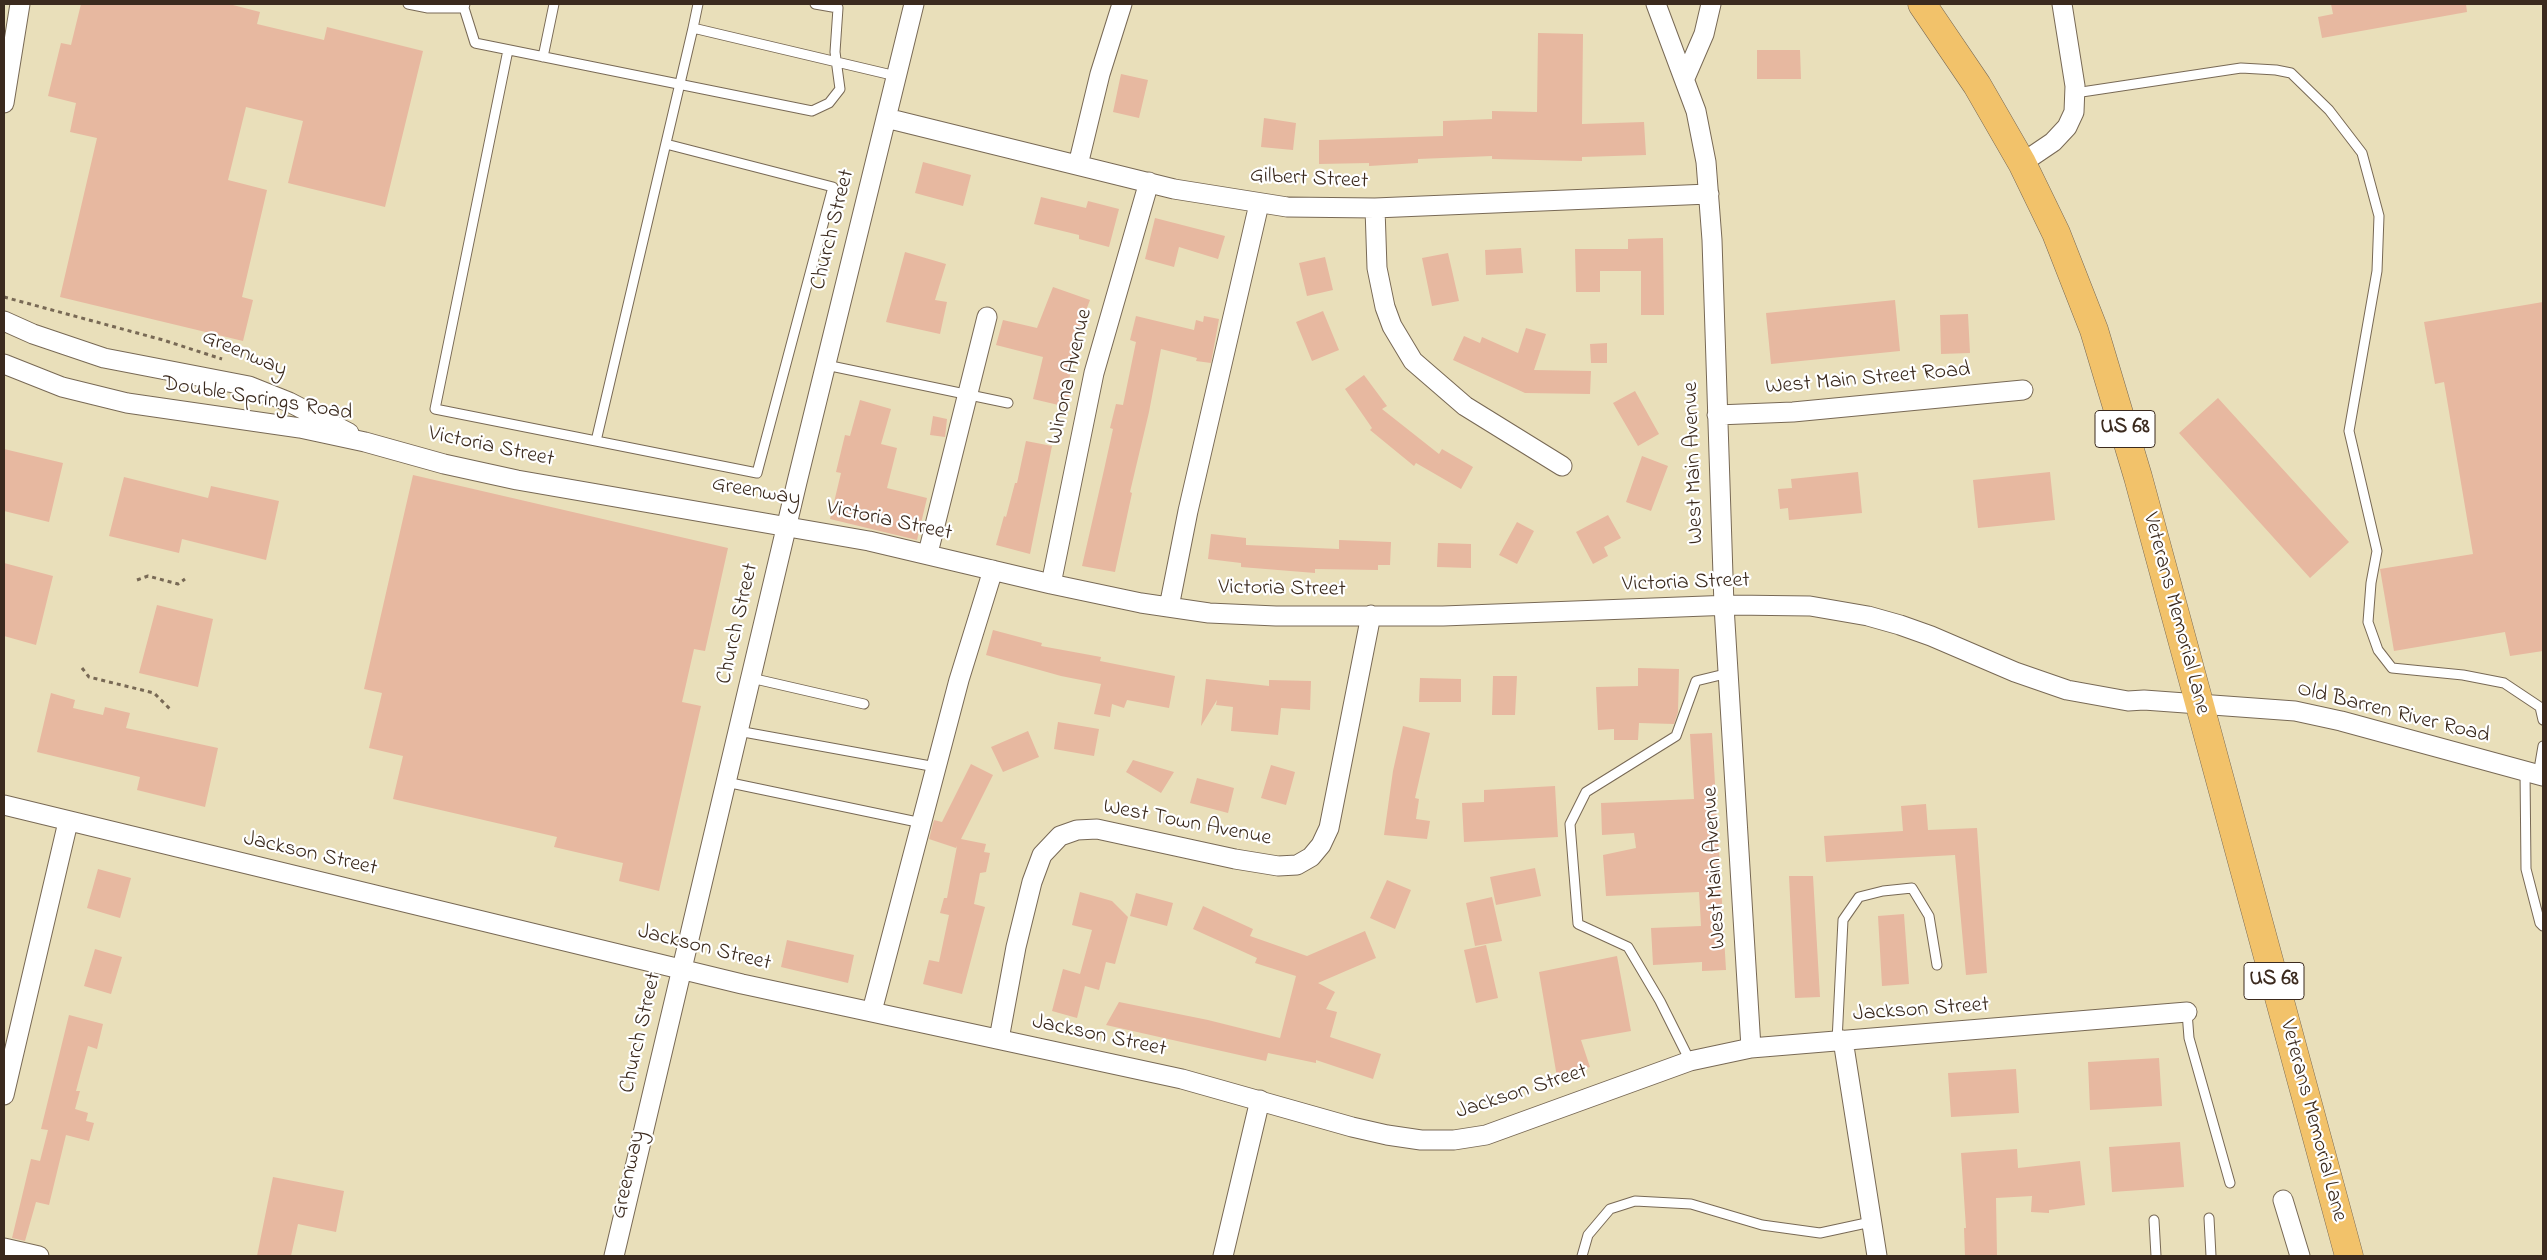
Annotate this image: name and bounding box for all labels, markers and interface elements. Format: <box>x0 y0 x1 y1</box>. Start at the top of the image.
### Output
street label: Gilbert Street <box>1249 164 1369 196</box>
street label: Church Street <box>806 167 862 293</box>
street label: Winona Avenue <box>1043 307 1099 447</box>
street label: Greenway <box>198 325 290 385</box>
street label: West Main Street Road <box>1765 358 1971 402</box>
street label: Double Springs Road <box>160 372 354 428</box>
street label: West Main Avenue <box>1679 381 1711 545</box>
road number: US 68 <box>2095 410 2155 448</box>
street label: Victoria Street <box>426 422 556 474</box>
street label: Greenway <box>710 472 802 514</box>
street label: Victoria Street <box>824 496 954 548</box>
street label: Veterans Memorial Lane <box>2135 510 2215 718</box>
street label: Church Street <box>712 561 766 687</box>
street label: Victoria Street <box>1622 569 1750 599</box>
street label: Victoria Street <box>1218 576 1346 604</box>
street label: Old Barren River Road <box>2294 677 2492 751</box>
street label: West Main Avenue <box>1699 786 1733 950</box>
street label: West Town Avenue <box>1101 795 1273 853</box>
street label: Jackson Street <box>241 827 379 883</box>
street label: Jackson Street <box>635 920 773 978</box>
road number: US 68 <box>2244 962 2304 999</box>
street label: Church Street <box>615 970 669 1096</box>
street label: Jackson Street <box>1852 993 1990 1029</box>
street label: Jackson Street <box>1030 1010 1168 1064</box>
street label: Veterans Memorial Lane <box>2272 1017 2352 1225</box>
street label: Jackson Street <box>1453 1059 1591 1127</box>
street label: Greenway <box>607 1128 653 1222</box>

